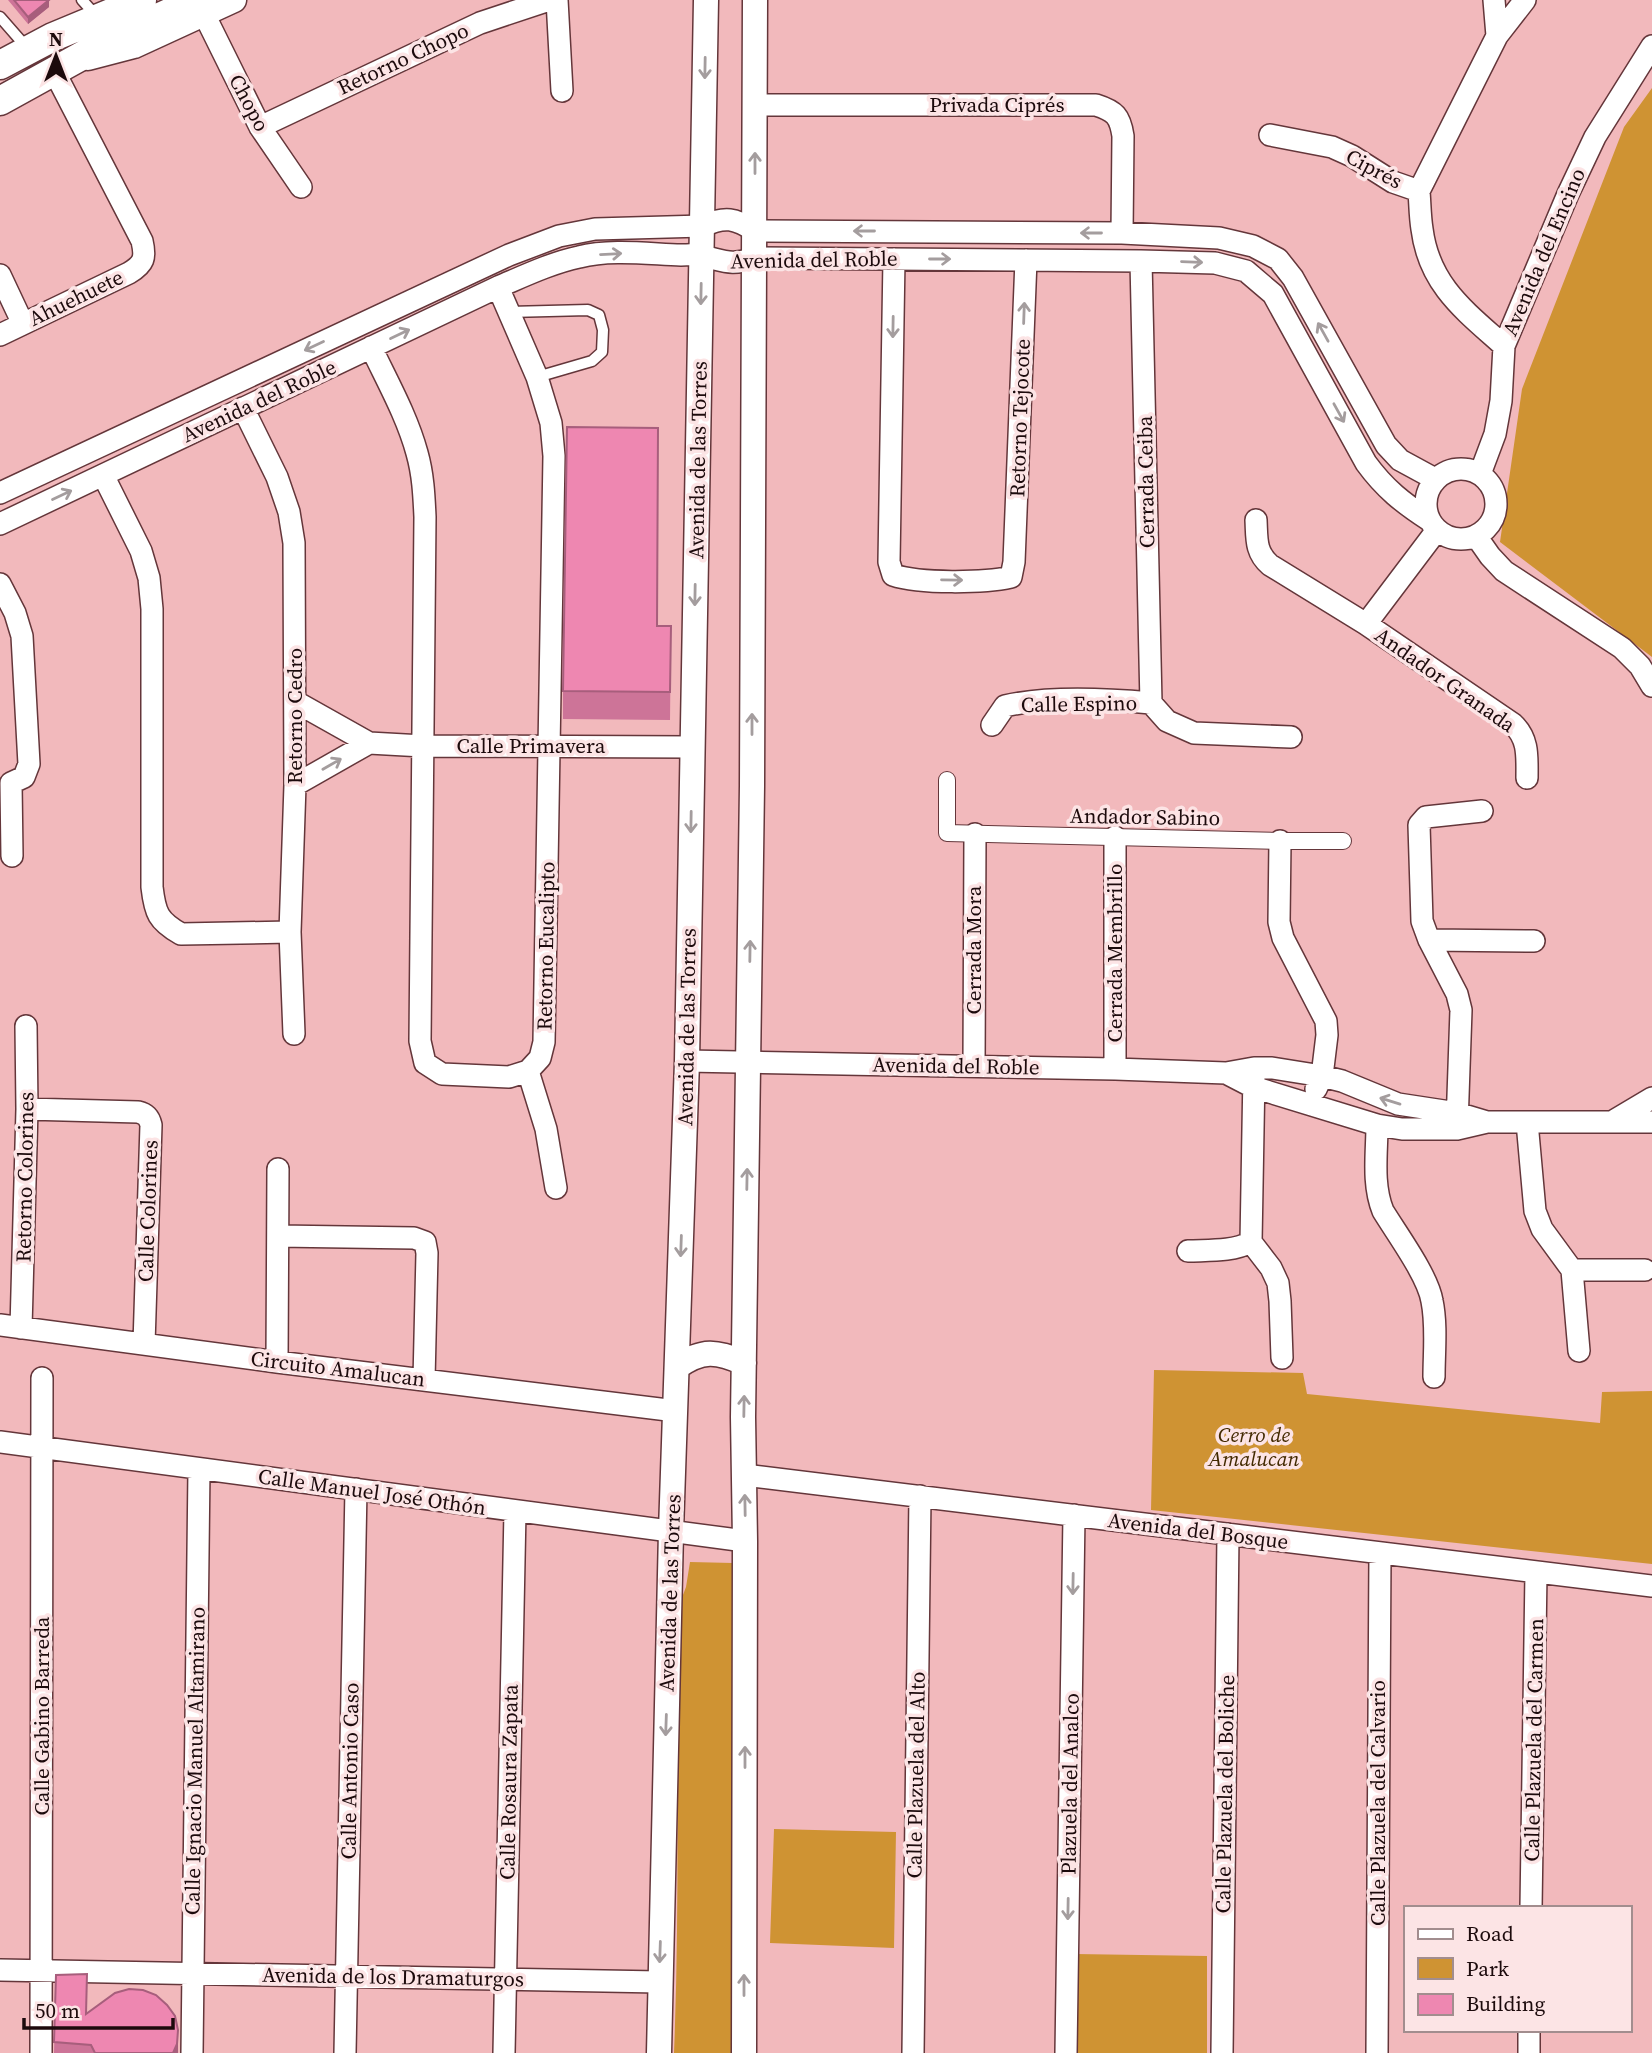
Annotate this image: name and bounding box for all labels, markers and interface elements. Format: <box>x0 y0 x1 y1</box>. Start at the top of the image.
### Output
street label: Retorno Chopo <box>333 15 473 102</box>
north arrow <box>21 21 91 91</box>
text: N <box>49 26 63 52</box>
one-way arrow <box>698 56 712 79</box>
street label: Chopo <box>222 69 277 136</box>
street label: Privada Ciprés <box>929 90 1065 119</box>
street label: Ciprés <box>1341 142 1408 195</box>
one-way arrow <box>748 151 762 174</box>
street label: Avenida del Encino <box>1495 163 1592 340</box>
one-way arrow <box>853 225 876 238</box>
one-way arrow <box>1080 226 1103 240</box>
street label: Avenida del Roble <box>730 244 898 275</box>
one-way arrow <box>599 247 622 260</box>
one-way arrow <box>928 252 951 266</box>
one-way arrow <box>1180 255 1203 269</box>
street label: Ahuehuete <box>24 262 128 333</box>
one-way arrow <box>694 282 708 305</box>
one-way arrow <box>1017 302 1030 325</box>
one-way arrow <box>886 315 900 338</box>
one-way arrow <box>1316 322 1330 342</box>
one-way arrow <box>389 326 410 340</box>
street label: Retorno Tejocote <box>1002 338 1037 498</box>
one-way arrow <box>304 340 325 353</box>
street label: Avenida del Roble <box>177 352 341 449</box>
street label: Avenida de las Torres <box>681 361 714 559</box>
one-way arrow <box>1332 403 1346 423</box>
street label: Cerrada Ceiba <box>1130 415 1161 549</box>
one-way arrow <box>51 487 72 501</box>
one-way arrow <box>940 574 963 587</box>
one-way arrow <box>688 583 702 606</box>
street label: Andador Granada <box>1369 620 1522 739</box>
street label: Retorno Cedro <box>280 648 309 784</box>
street label: Calle Espino <box>1021 688 1137 719</box>
one-way arrow <box>745 713 759 736</box>
street label: Calle Primavera <box>457 731 606 760</box>
one-way arrow <box>321 757 342 770</box>
street label: Andador Sabino <box>1070 801 1220 832</box>
one-way arrow <box>684 811 698 834</box>
street label: Retorno Eucalipto <box>530 861 561 1031</box>
street label: Cerrada Membrillo <box>1100 864 1129 1042</box>
street label: Cerrada Mora <box>959 885 988 1014</box>
street label: Avenida de las Torres <box>670 928 703 1126</box>
one-way arrow <box>743 940 757 963</box>
street label: Avenida del Roble <box>872 1050 1040 1081</box>
street label: Retorno Colorines <box>9 1091 40 1263</box>
one-way arrow <box>1380 1093 1402 1106</box>
street label: Calle Colorines <box>131 1139 164 1282</box>
one-way arrow <box>740 1168 754 1191</box>
one-way arrow <box>675 1234 688 1257</box>
street label: Circuito Amalucan <box>249 1343 427 1394</box>
one-way arrow <box>737 1395 750 1418</box>
park label: Cerro de Amalucan <box>1208 1420 1300 1473</box>
street label: Calle Manuel José Othón <box>256 1461 488 1522</box>
street label: Avenida de las Torres <box>652 1494 687 1692</box>
one-way arrow <box>738 1494 752 1517</box>
street label: Avenida del Bosque <box>1106 1505 1290 1556</box>
one-way arrow <box>1066 1572 1079 1595</box>
street label: Calle Ignacio Manuel Altamirano <box>177 1607 212 1915</box>
street label: Calle Gabino Barreda <box>27 1616 56 1816</box>
street label: Calle Plazuela del Carmen <box>1517 1618 1550 1862</box>
street label: Calle Plazuela del Alto <box>899 1671 932 1879</box>
street label: Calle Plazuela del Boliche <box>1208 1674 1241 1914</box>
street label: Calle Plazuela del Calvario <box>1363 1680 1392 1926</box>
street label: Calle Antonio Caso <box>333 1682 366 1860</box>
street label: Calle Rosaura Zapata <box>492 1684 525 1880</box>
street label: Plazuela del Analco <box>1053 1693 1086 1875</box>
one-way arrow <box>660 1713 673 1736</box>
one-way arrow <box>738 1746 752 1769</box>
one-way arrow <box>1061 1897 1075 1920</box>
legend <box>1404 1906 1631 2032</box>
text: Road <box>1466 1919 1514 1948</box>
one-way arrow <box>654 1940 667 1963</box>
text: Park <box>1466 1954 1510 1983</box>
street label: Avenida de los Dramaturgos <box>262 1960 524 1993</box>
one-way arrow <box>737 1974 751 1997</box>
scale bar <box>24 1986 173 2030</box>
text: Building <box>1466 1989 1545 2018</box>
text: 50 m <box>35 1996 80 2025</box>

